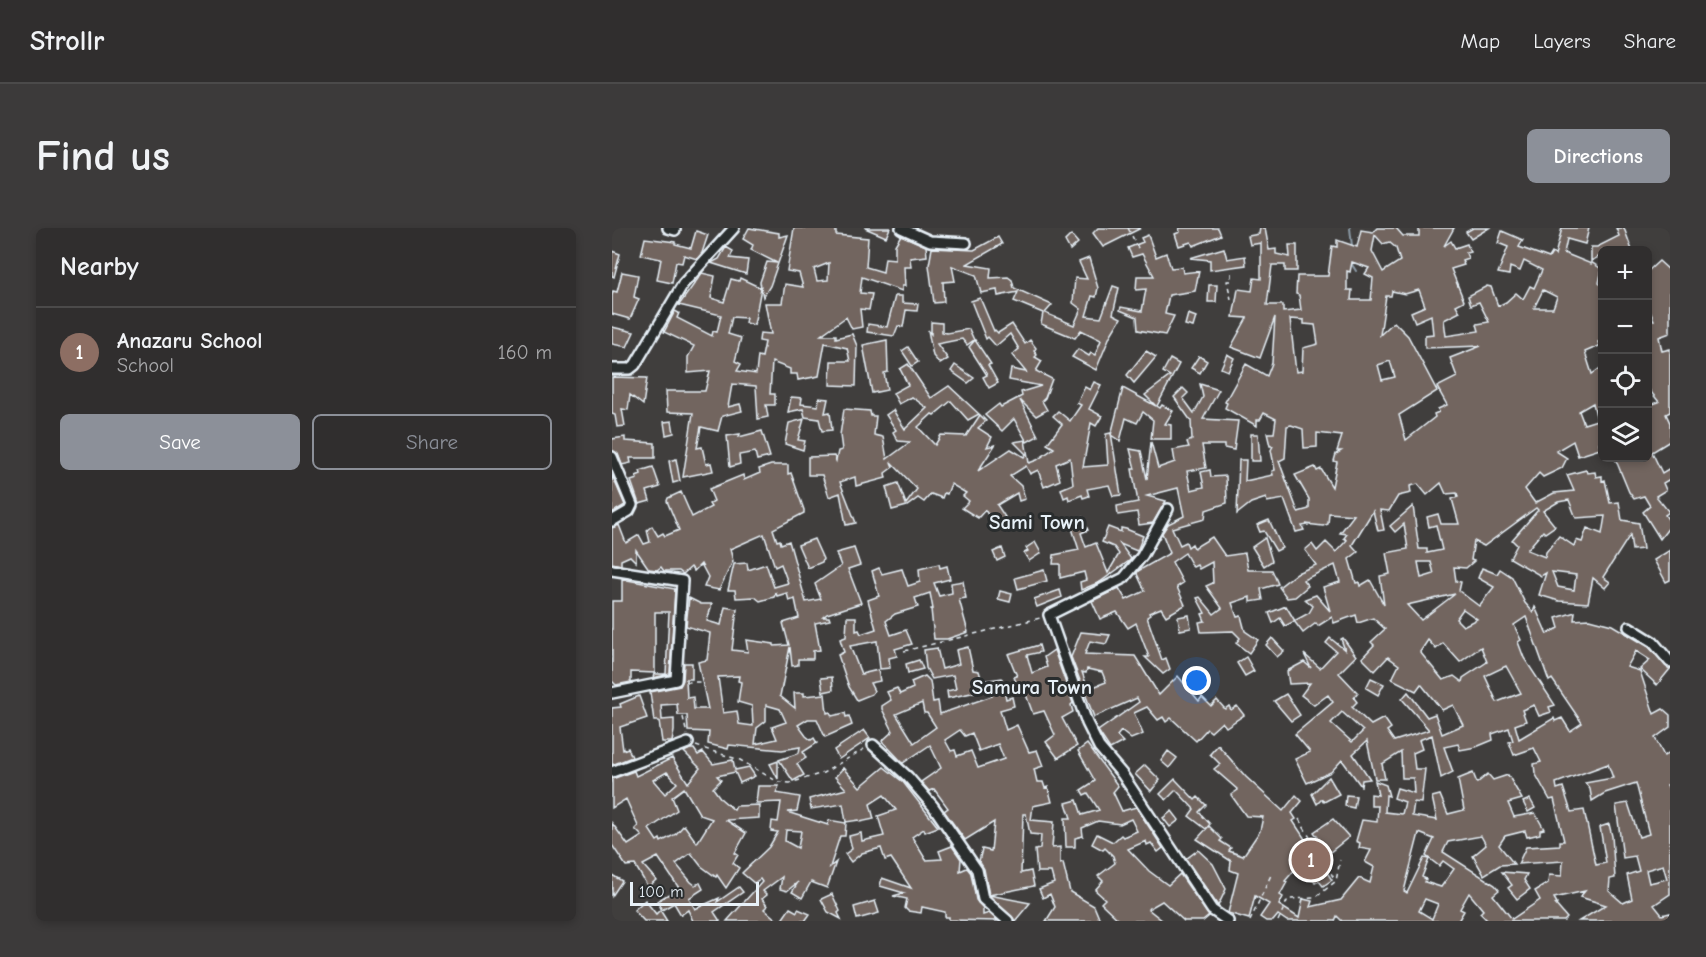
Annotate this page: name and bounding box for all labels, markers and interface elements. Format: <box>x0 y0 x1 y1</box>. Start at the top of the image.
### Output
text: Strollr <box>30 25 104 57</box>
text: Map <box>1461 29 1500 53</box>
text: Layers <box>1533 29 1591 53</box>
text: Share <box>1624 29 1676 53</box>
button: Directions <box>1527 129 1670 183</box>
text: Find us <box>36 132 170 181</box>
map controls <box>1598 246 1652 462</box>
button: + <box>1598 246 1652 300</box>
text: Nearby <box>60 252 139 282</box>
button: − <box>1598 300 1652 354</box>
text: Anazaru School <box>117 328 263 354</box>
text: 1 <box>76 341 83 364</box>
text: 160 m <box>498 341 552 364</box>
text: School <box>117 354 174 377</box>
button: locate <box>1598 354 1652 408</box>
button: layers <box>1598 408 1652 462</box>
button: Save <box>60 414 300 470</box>
button: Share <box>312 414 552 470</box>
district label: Sami Town <box>989 510 1085 534</box>
your location <box>1182 666 1211 695</box>
district label: Samura Town <box>972 675 1092 699</box>
pin: 1 <box>1292 838 1330 882</box>
scale bar <box>630 879 759 906</box>
text: 100 m <box>639 883 683 901</box>

